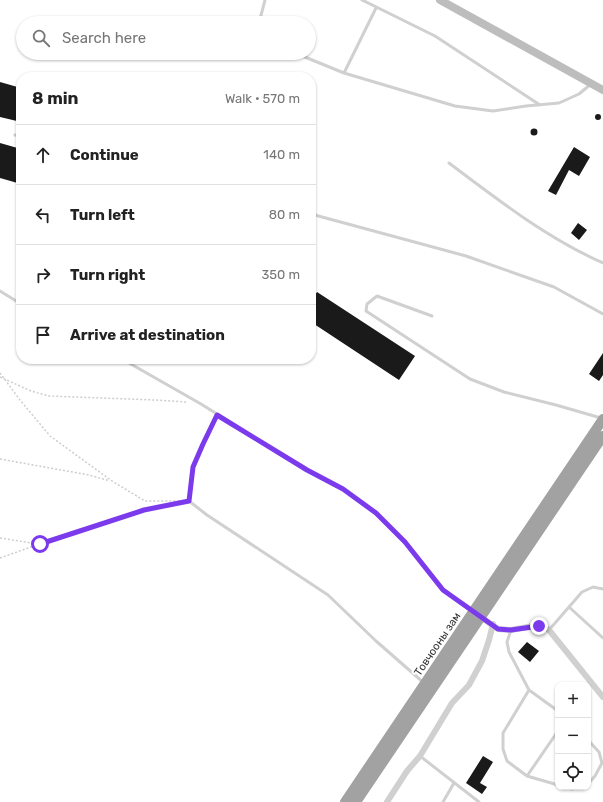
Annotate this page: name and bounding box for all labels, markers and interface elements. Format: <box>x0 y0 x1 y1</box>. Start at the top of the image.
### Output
search box <box>16 16 316 60</box>
icon: search <box>30 27 52 49</box>
text: Search here <box>62 29 146 47</box>
text: 8 min <box>32 88 79 108</box>
text: Walk · 570 m <box>225 91 300 106</box>
icon: ahead <box>32 144 54 166</box>
text: Continue <box>70 146 139 164</box>
text: 140 m <box>263 147 300 162</box>
icon: left <box>32 204 54 226</box>
text: Turn left <box>70 206 135 224</box>
text: 80 m <box>269 207 300 222</box>
icon: right <box>32 264 54 286</box>
text: Turn right <box>70 266 145 284</box>
text: 350 m <box>261 267 300 282</box>
icon: arrive <box>32 324 54 346</box>
text: Arrive at destination <box>70 326 225 344</box>
route start <box>31 535 49 553</box>
street label: Товчооны зам <box>411 610 463 679</box>
route end <box>530 617 548 635</box>
map controls <box>555 682 591 790</box>
button: + <box>555 682 591 718</box>
button: − <box>555 718 591 754</box>
button: locate <box>555 754 591 790</box>

